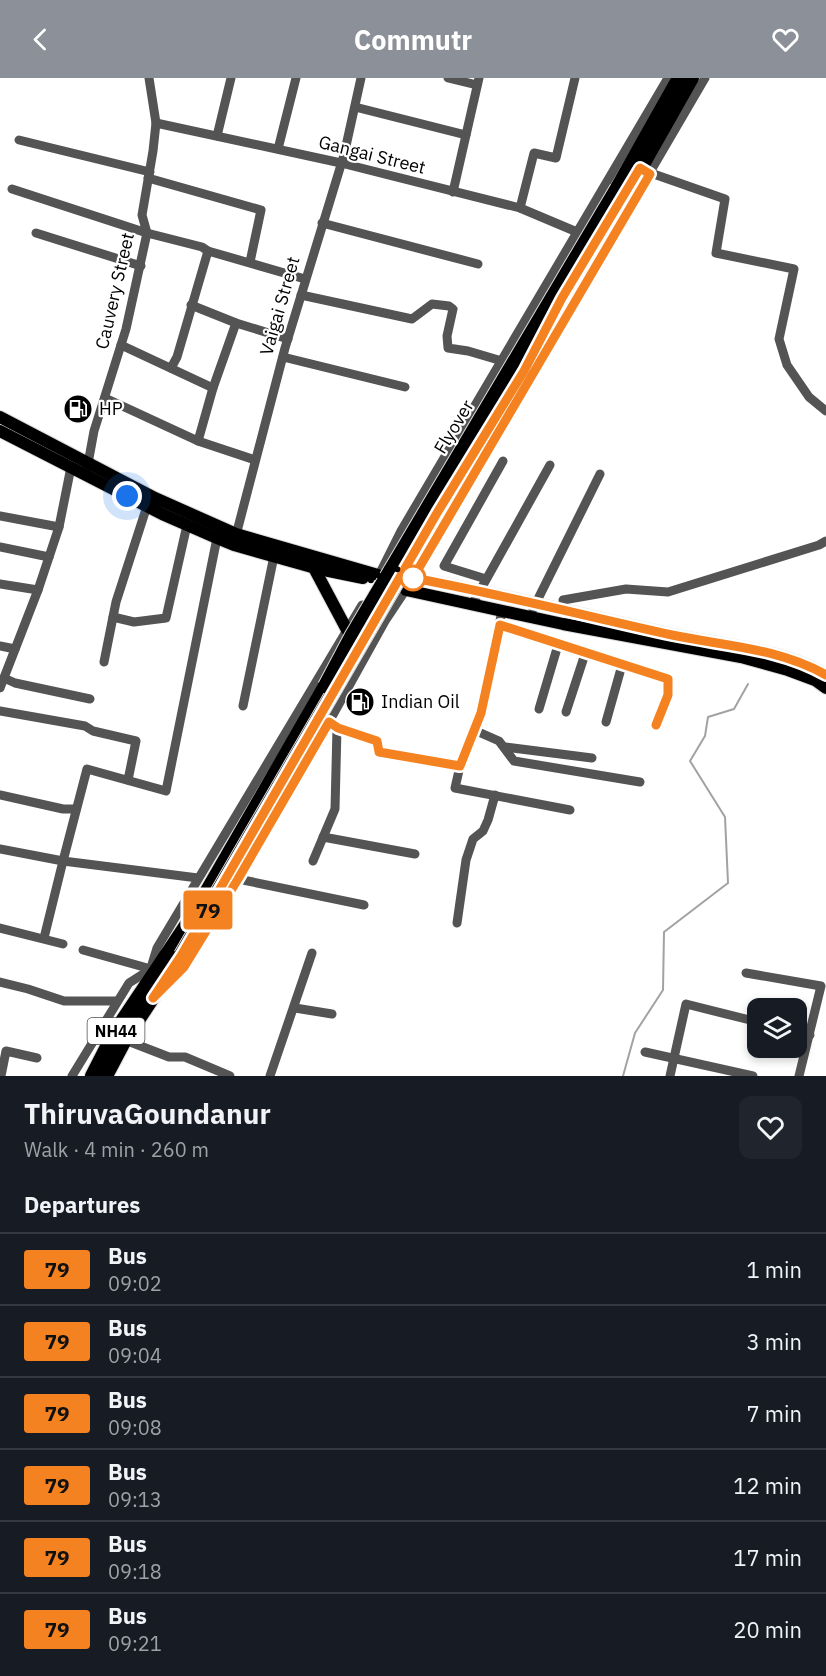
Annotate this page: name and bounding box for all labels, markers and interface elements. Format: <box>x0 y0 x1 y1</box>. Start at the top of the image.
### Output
text: Commutr <box>354 22 472 57</box>
icon: back <box>24 23 57 56</box>
icon: heart <box>769 23 802 56</box>
street label: Gangai Street <box>316 130 428 179</box>
street label: Cauvery Street <box>90 230 139 351</box>
street label: Vaigai Street <box>254 254 305 358</box>
fuel station icon: HP <box>62 393 94 425</box>
street label: Flyover <box>429 395 479 458</box>
place label: HP <box>99 397 123 420</box>
your location <box>112 481 142 511</box>
unlabelled marker <box>400 565 426 591</box>
fuel station icon: Indian Oil <box>344 686 376 718</box>
place label: Indian Oil <box>381 690 460 713</box>
line badge: 79 <box>181 890 235 930</box>
text: 79 <box>195 896 221 924</box>
map controls <box>747 998 807 1058</box>
button: layers <box>747 998 807 1058</box>
road number: NH44 <box>88 1018 144 1044</box>
text: ThiruvaGoundanur <box>24 1095 271 1132</box>
button: heart <box>739 1096 802 1159</box>
text: Walk · 4 min · 260 m <box>24 1136 209 1163</box>
text: Departures <box>24 1190 140 1219</box>
text: Bus <box>108 1241 147 1270</box>
text: 79 <box>44 1255 70 1283</box>
text: 1 min <box>746 1255 802 1284</box>
text: 09:02 <box>108 1270 162 1297</box>
text: Bus <box>108 1313 147 1342</box>
text: 79 <box>44 1327 70 1355</box>
text: 3 min <box>746 1327 802 1356</box>
text: 09:04 <box>108 1342 162 1369</box>
text: Bus <box>108 1385 147 1414</box>
text: 79 <box>44 1399 70 1427</box>
text: 7 min <box>746 1399 802 1428</box>
text: 09:08 <box>108 1414 162 1441</box>
text: Bus <box>108 1457 147 1486</box>
text: 79 <box>44 1471 70 1499</box>
text: 12 min <box>733 1471 802 1500</box>
text: 09:13 <box>108 1486 162 1513</box>
text: Bus <box>108 1529 147 1558</box>
text: 79 <box>44 1543 70 1571</box>
text: 17 min <box>733 1543 802 1572</box>
text: 09:18 <box>108 1558 162 1585</box>
text: Bus <box>108 1601 147 1630</box>
text: 79 <box>44 1615 70 1643</box>
text: 20 min <box>733 1615 802 1644</box>
text: 09:21 <box>108 1630 162 1657</box>

